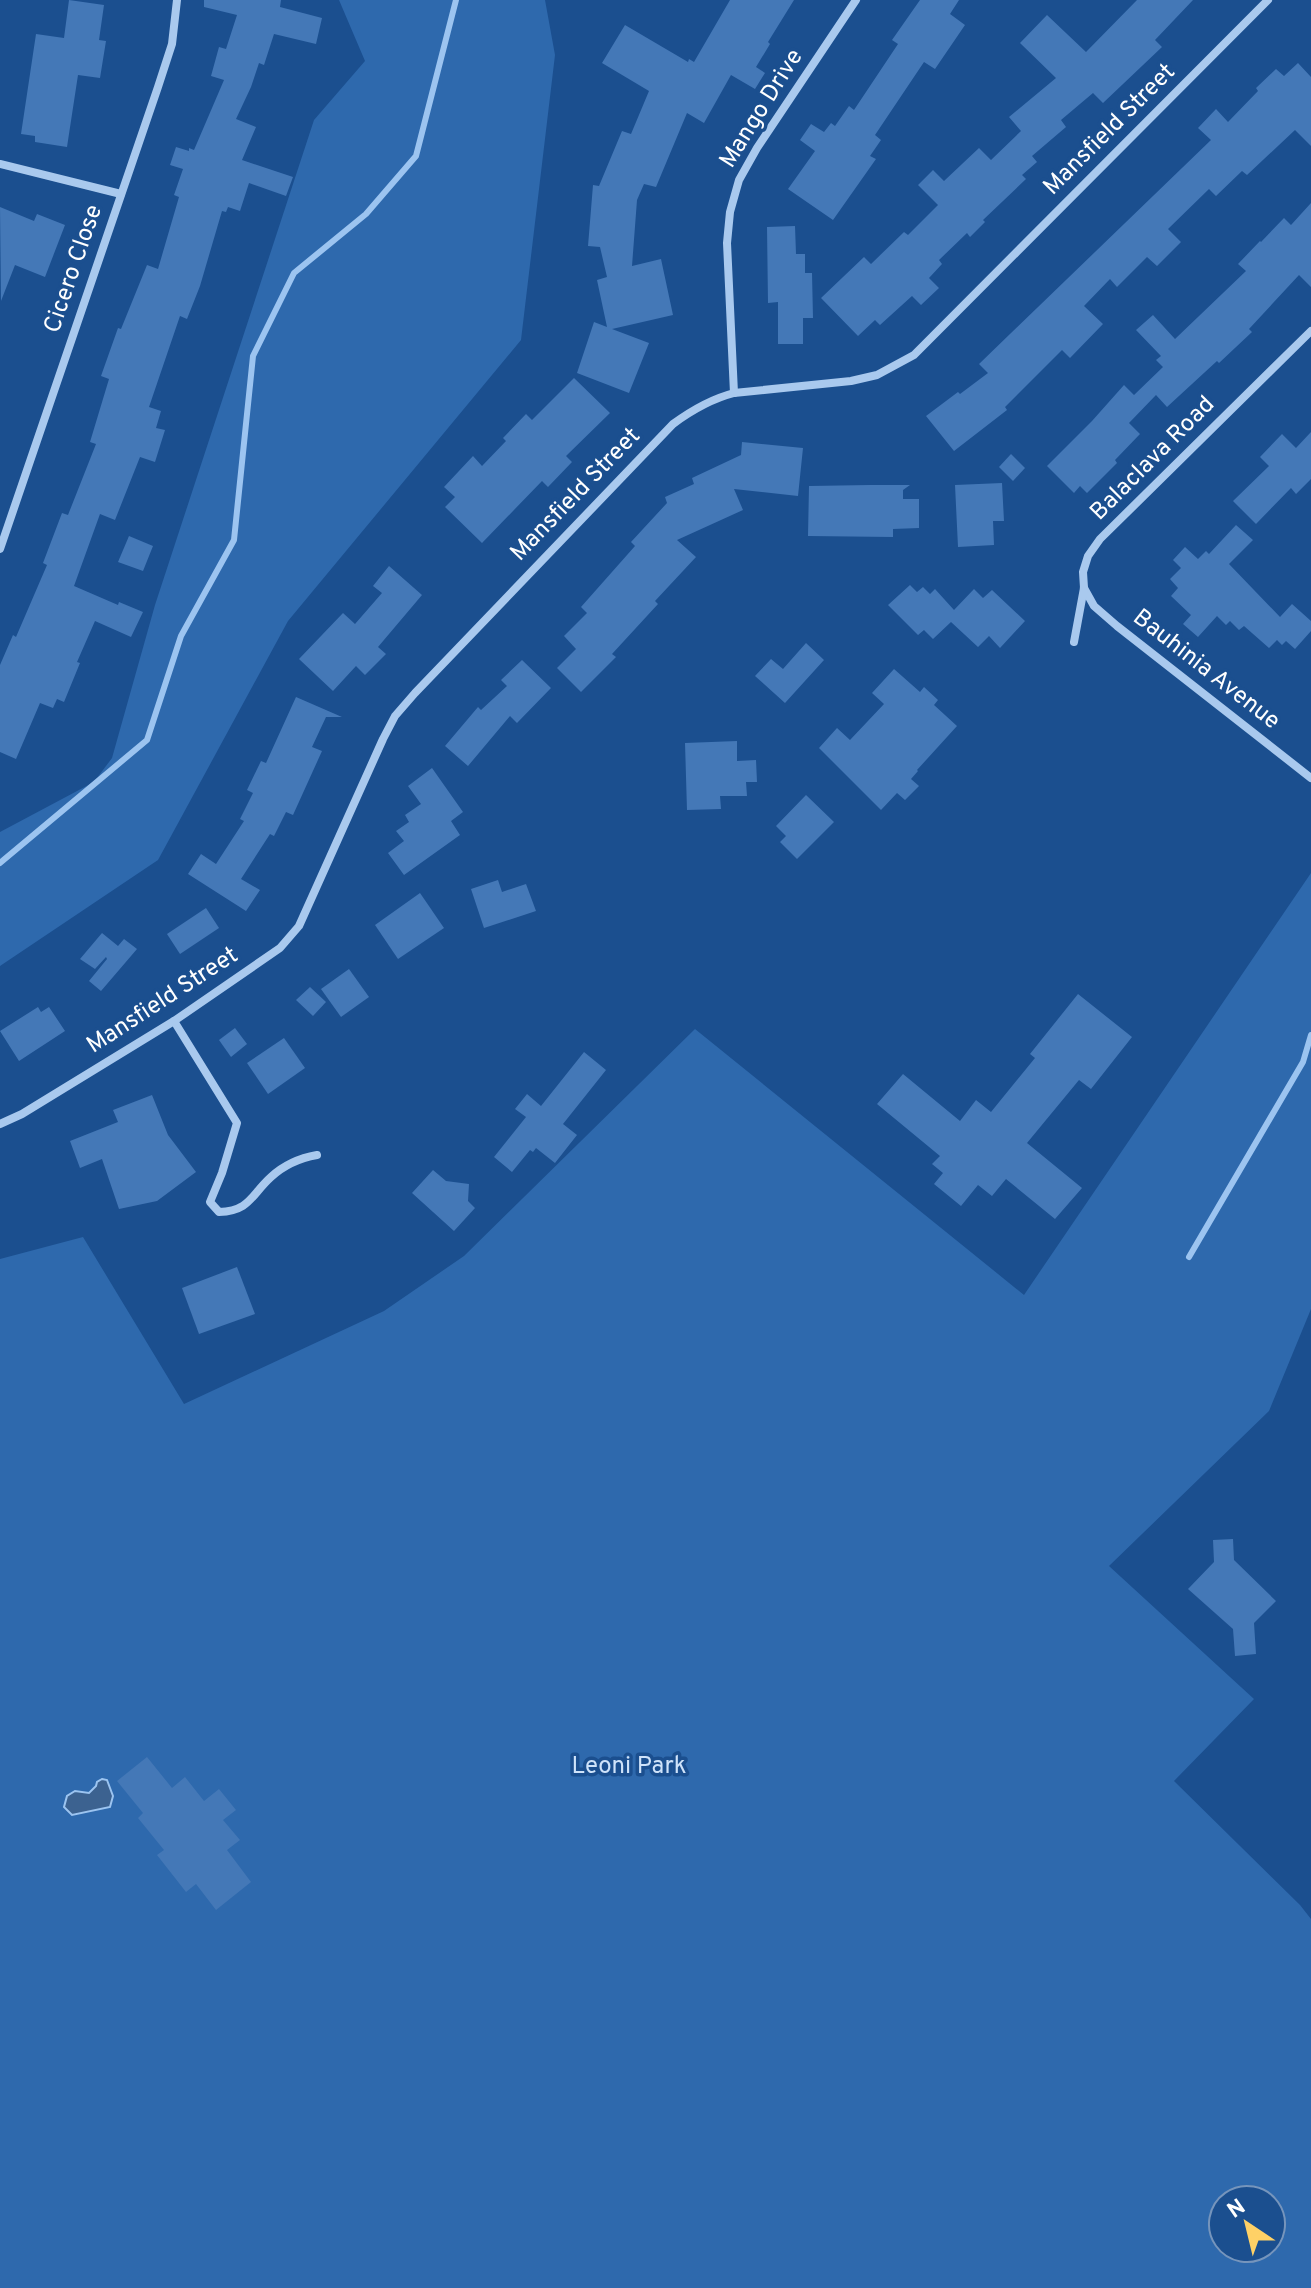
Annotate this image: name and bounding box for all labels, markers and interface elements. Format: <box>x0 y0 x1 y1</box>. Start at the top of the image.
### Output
street label: Mango Drive <box>714 44 810 174</box>
street label: Mansfield Street <box>1038 58 1182 202</box>
street label: Cicero Close <box>38 201 110 337</box>
street label: Balaclava Road <box>1084 390 1222 528</box>
street label: Mansfield Street <box>505 422 647 568</box>
street label: Bauhinia Avenue <box>1126 603 1286 737</box>
street label: Mansfield Street <box>82 941 244 1061</box>
park label: Leoni Park <box>572 1752 686 1782</box>
north arrow <box>1207 2184 1287 2264</box>
text: N <box>1223 2194 1251 2225</box>

